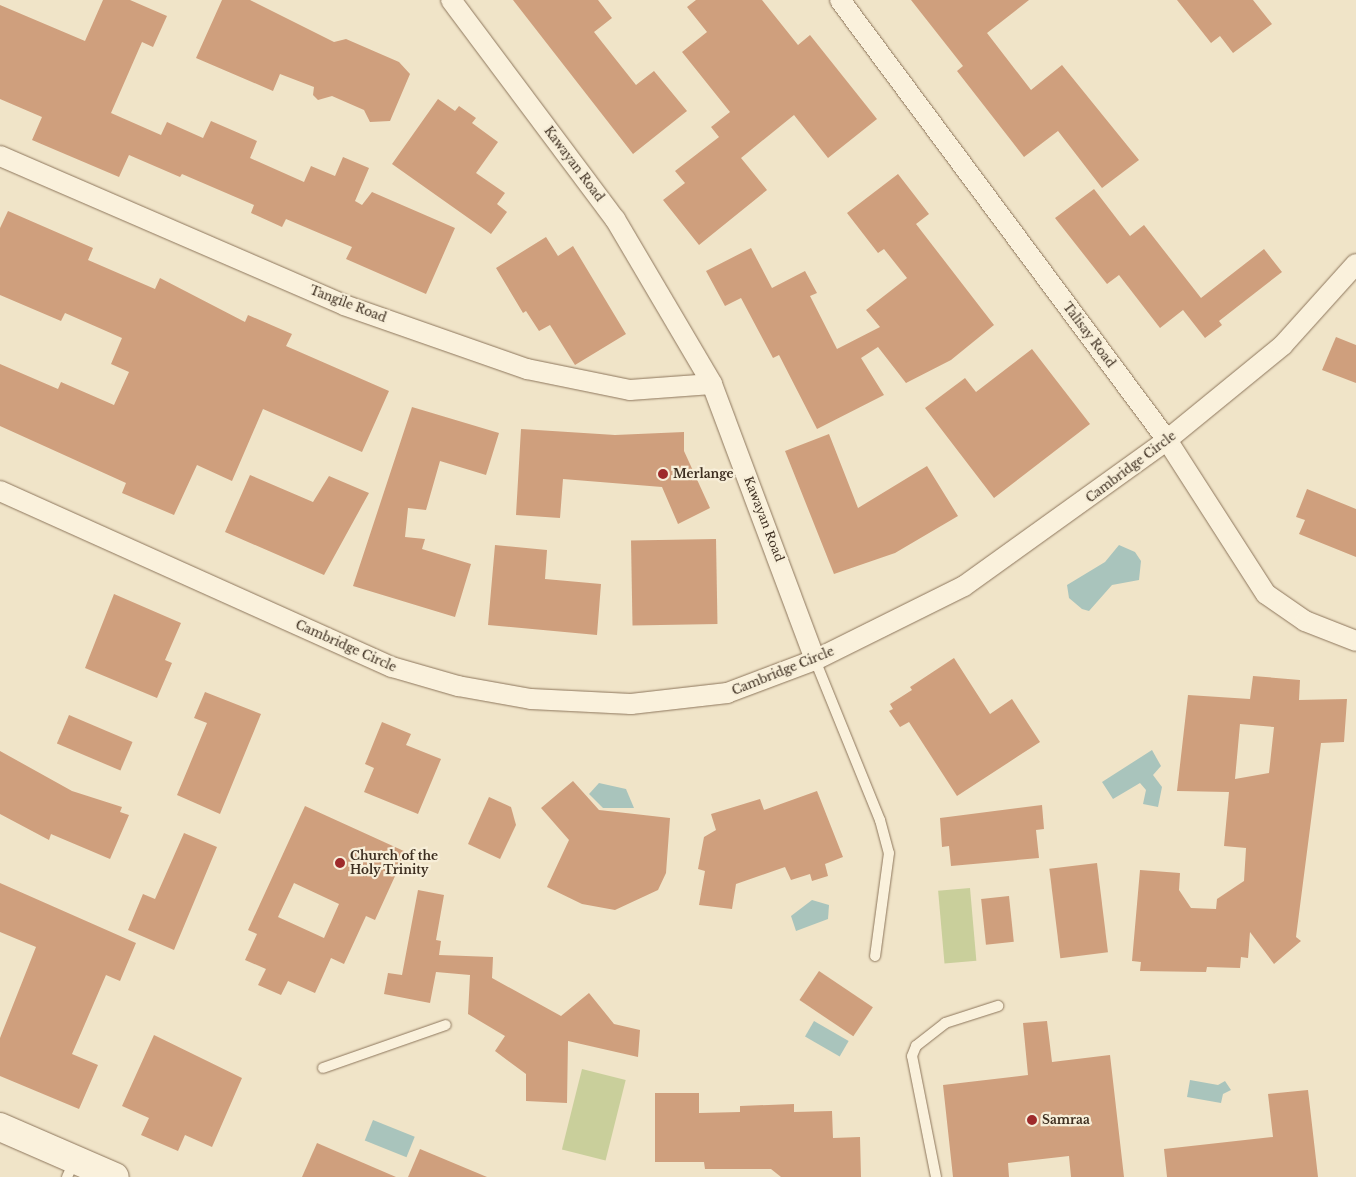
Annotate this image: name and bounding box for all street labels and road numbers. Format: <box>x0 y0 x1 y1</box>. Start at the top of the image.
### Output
street label: Kawayan Road <box>541 124 607 204</box>
street label: Tangile Road <box>308 283 388 325</box>
street label: Talisay Road <box>1060 300 1118 370</box>
street label: Cambridge Circle <box>1083 428 1179 506</box>
street label: Kawayan Road <box>741 474 787 564</box>
street label: Cambridge Circle <box>293 617 399 675</box>
street label: Cambridge Circle <box>730 644 836 698</box>

